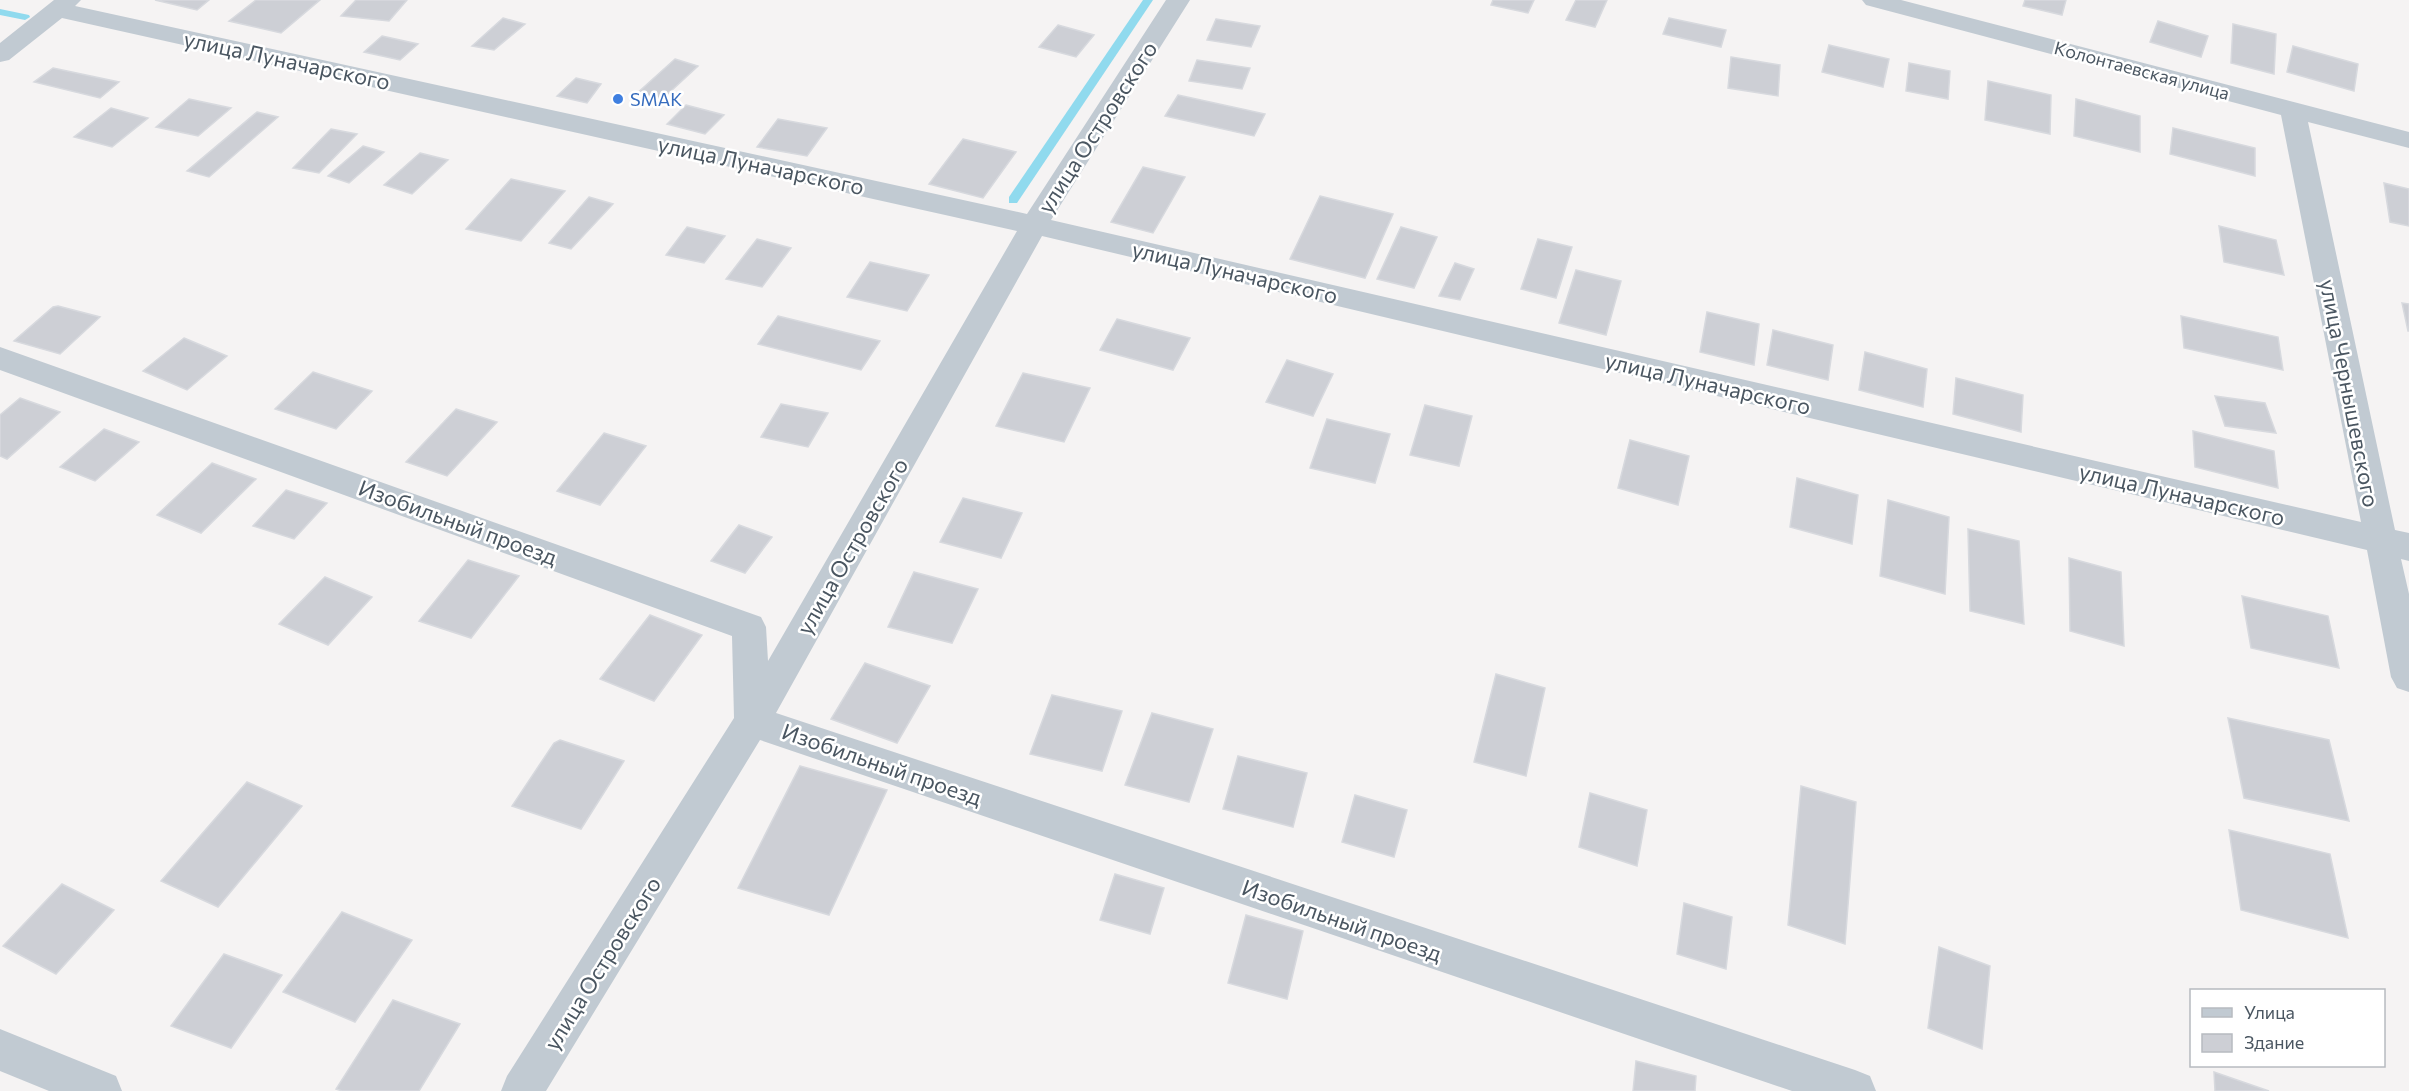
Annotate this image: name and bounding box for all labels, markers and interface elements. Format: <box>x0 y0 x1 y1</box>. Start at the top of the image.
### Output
street label: улица Луначарского <box>181 25 393 95</box>
street label: улица Островского <box>1031 36 1163 218</box>
street label: Колонтаевская улица <box>2052 36 2232 104</box>
place label: SMAK <box>630 88 682 110</box>
marker: SMAK <box>611 92 625 106</box>
street label: улица Луначарского <box>655 130 867 200</box>
street label: улица Луначарского <box>1130 235 1340 309</box>
street label: улица Чернышевского <box>2315 277 2385 509</box>
street label: улица Луначарского <box>1603 346 1813 420</box>
street label: улица Островского <box>791 453 913 639</box>
street label: улица Луначарского <box>2077 457 2287 531</box>
street label: Изобильный проезд <box>355 474 561 571</box>
street label: Изобильный проезд <box>779 717 985 811</box>
street label: улица Островского <box>538 871 666 1055</box>
street label: Изобильный проезд <box>1239 873 1445 967</box>
legend <box>2190 989 2385 1067</box>
text: Улица <box>2244 1001 2295 1023</box>
text: Здание <box>2244 1031 2304 1053</box>

